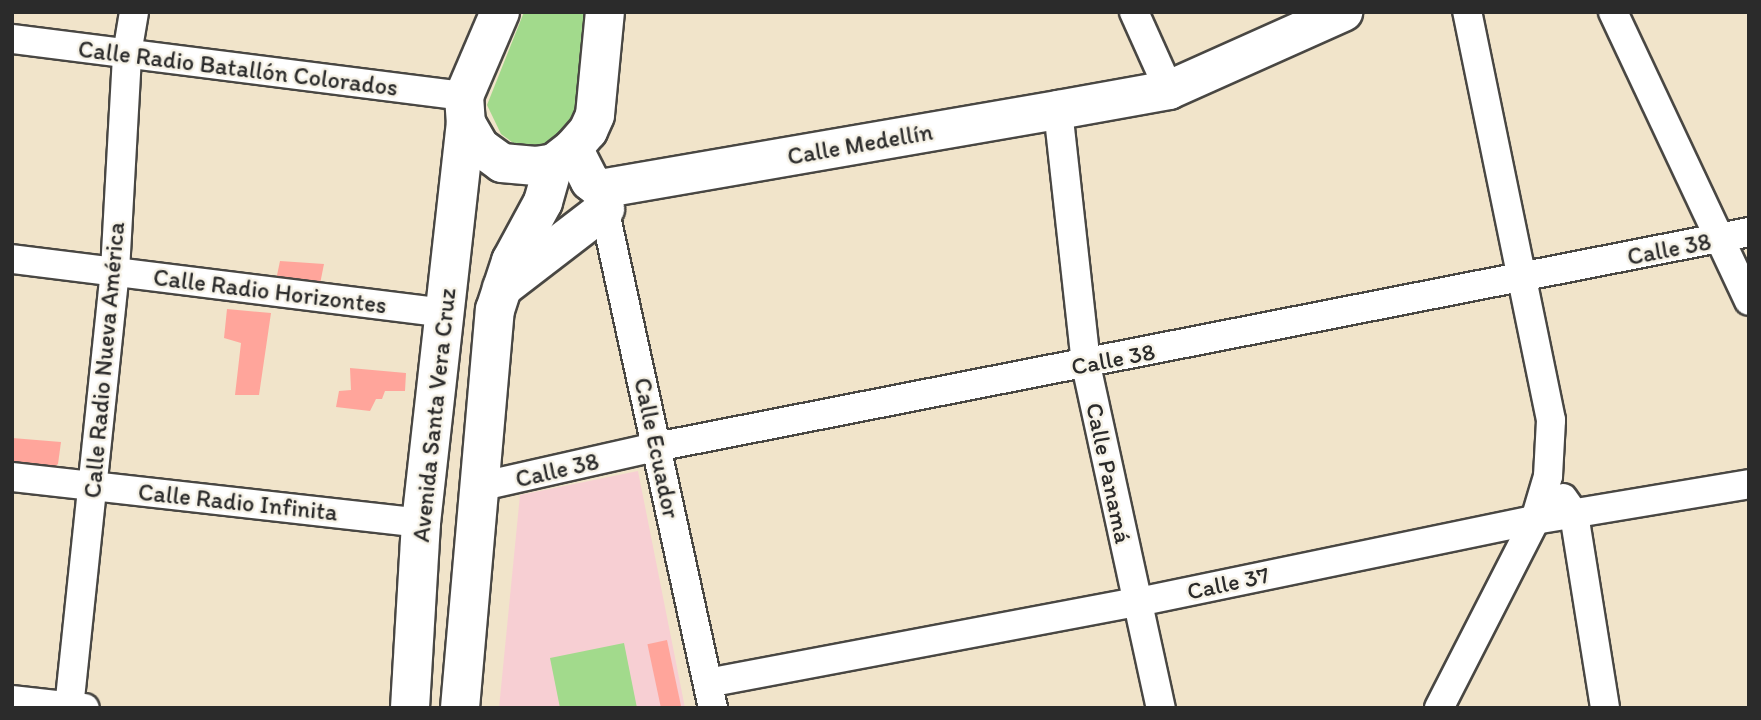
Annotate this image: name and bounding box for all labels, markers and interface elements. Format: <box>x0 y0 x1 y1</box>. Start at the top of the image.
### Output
street label: Calle Radio Batallón Colorados <box>77 34 399 102</box>
street label: Calle Medellín <box>785 117 935 171</box>
street label: Calle Radio Nueva América <box>78 221 130 499</box>
street label: Calle 38 <box>1625 227 1713 271</box>
street label: Calle Radio Horizontes <box>152 262 388 320</box>
street label: Avenida Santa Vera Cruz <box>406 287 462 543</box>
street label: Calle 38 <box>1069 337 1157 381</box>
street label: Calle Ecuador <box>628 375 686 521</box>
street label: Calle Panamá <box>1080 401 1138 545</box>
street label: Calle 38 <box>513 446 601 494</box>
street label: Calle Radio Infinita <box>137 477 339 527</box>
street label: Calle 37 <box>1184 560 1272 606</box>

